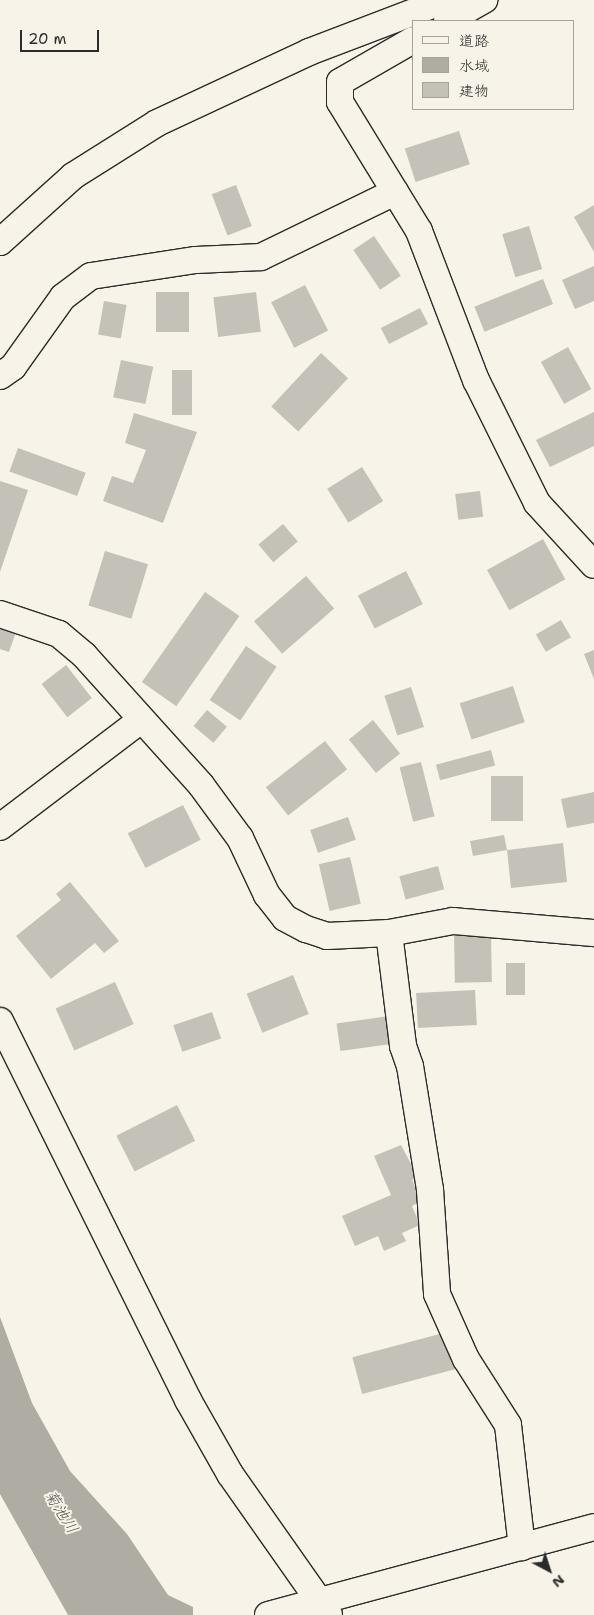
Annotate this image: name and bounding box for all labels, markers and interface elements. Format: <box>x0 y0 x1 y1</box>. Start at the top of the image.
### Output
scale bar <box>22 20 101 52</box>
legend <box>412 20 574 110</box>
text: 20 m <box>28 29 67 49</box>
text: 道路 <box>459 31 489 51</box>
text: 水域 <box>459 56 489 76</box>
text: 建物 <box>459 81 489 101</box>
water label: 菊池川 <box>40 1487 82 1537</box>
north arrow <box>524 1545 574 1595</box>
text: N <box>549 1571 569 1592</box>

